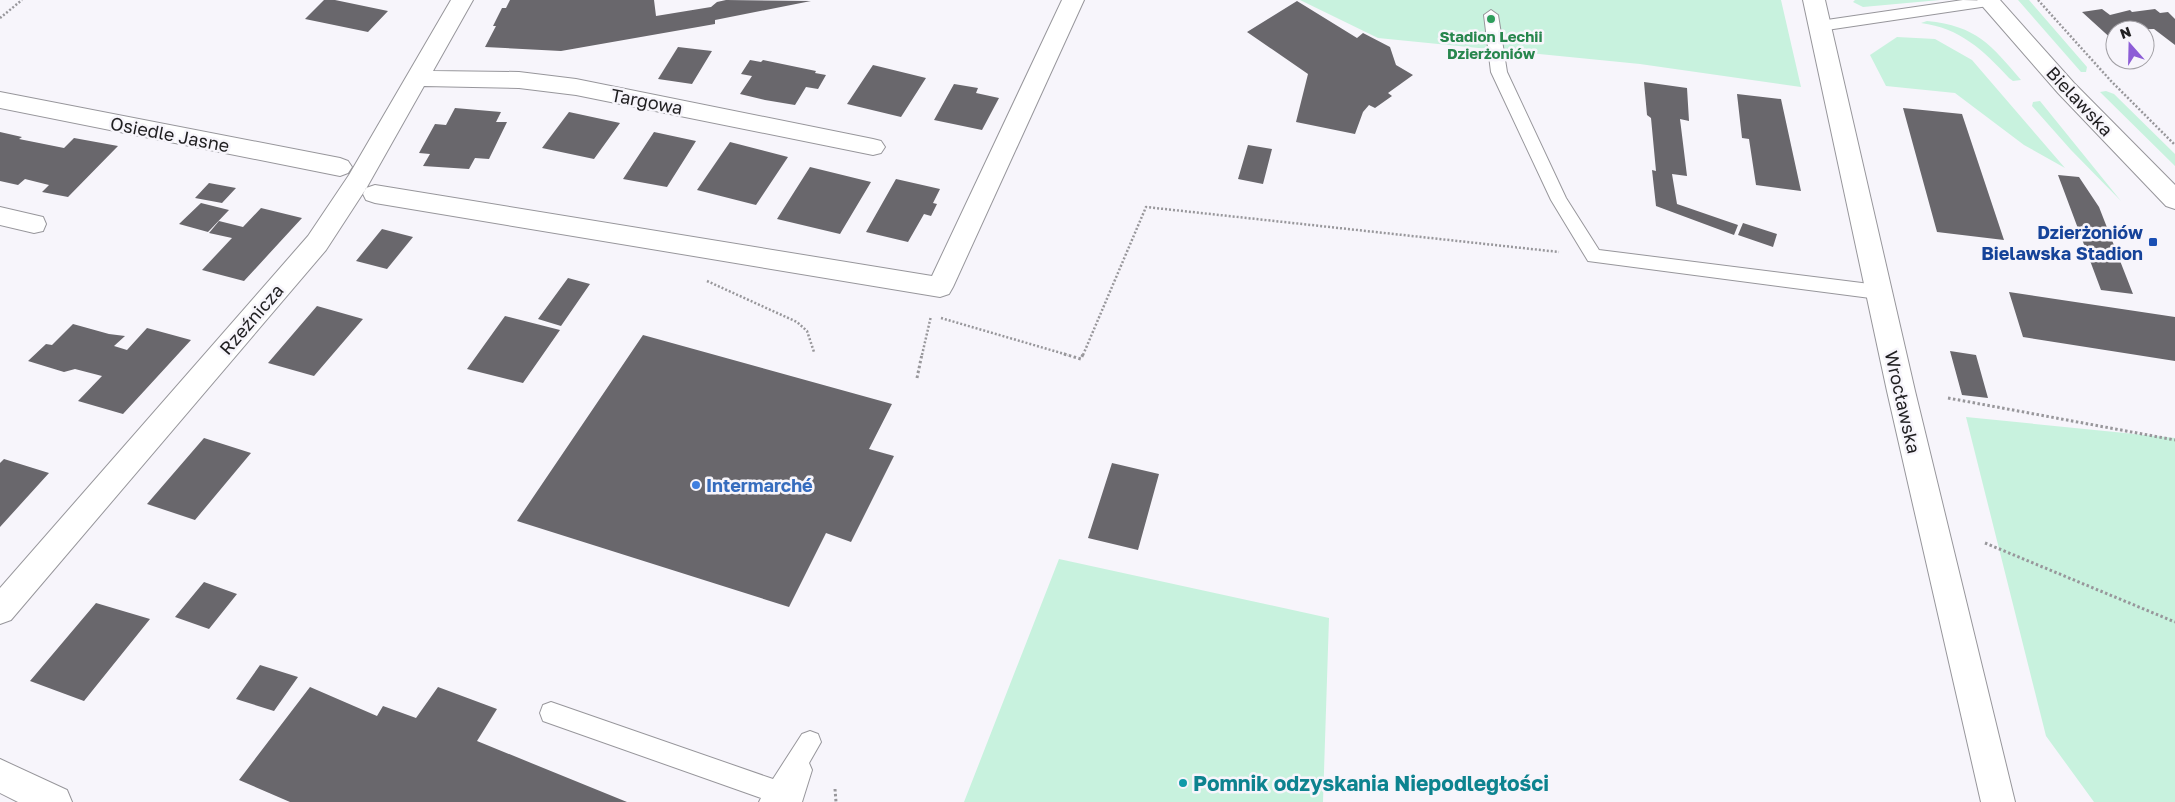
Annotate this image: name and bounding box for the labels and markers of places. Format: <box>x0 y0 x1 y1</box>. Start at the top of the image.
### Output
marker: Stadion Lechii Dzierżoniów <box>1485 13 1497 25</box>
place label: Stadion Lechii Dzierżoniów <box>1439 27 1543 62</box>
place label: Dzierżoniów Bielawska Stadion <box>1981 221 2143 264</box>
marker: Dzierżoniów Bielawska Stadion <box>2147 236 2159 248</box>
place label: Intermarché <box>706 474 813 496</box>
marker: Intermarché <box>690 479 702 491</box>
place label: Pomnik odzyskania Niepodległości <box>1193 770 1549 796</box>
marker: Pomnik odzyskania Niepodległości <box>1177 777 1189 789</box>

